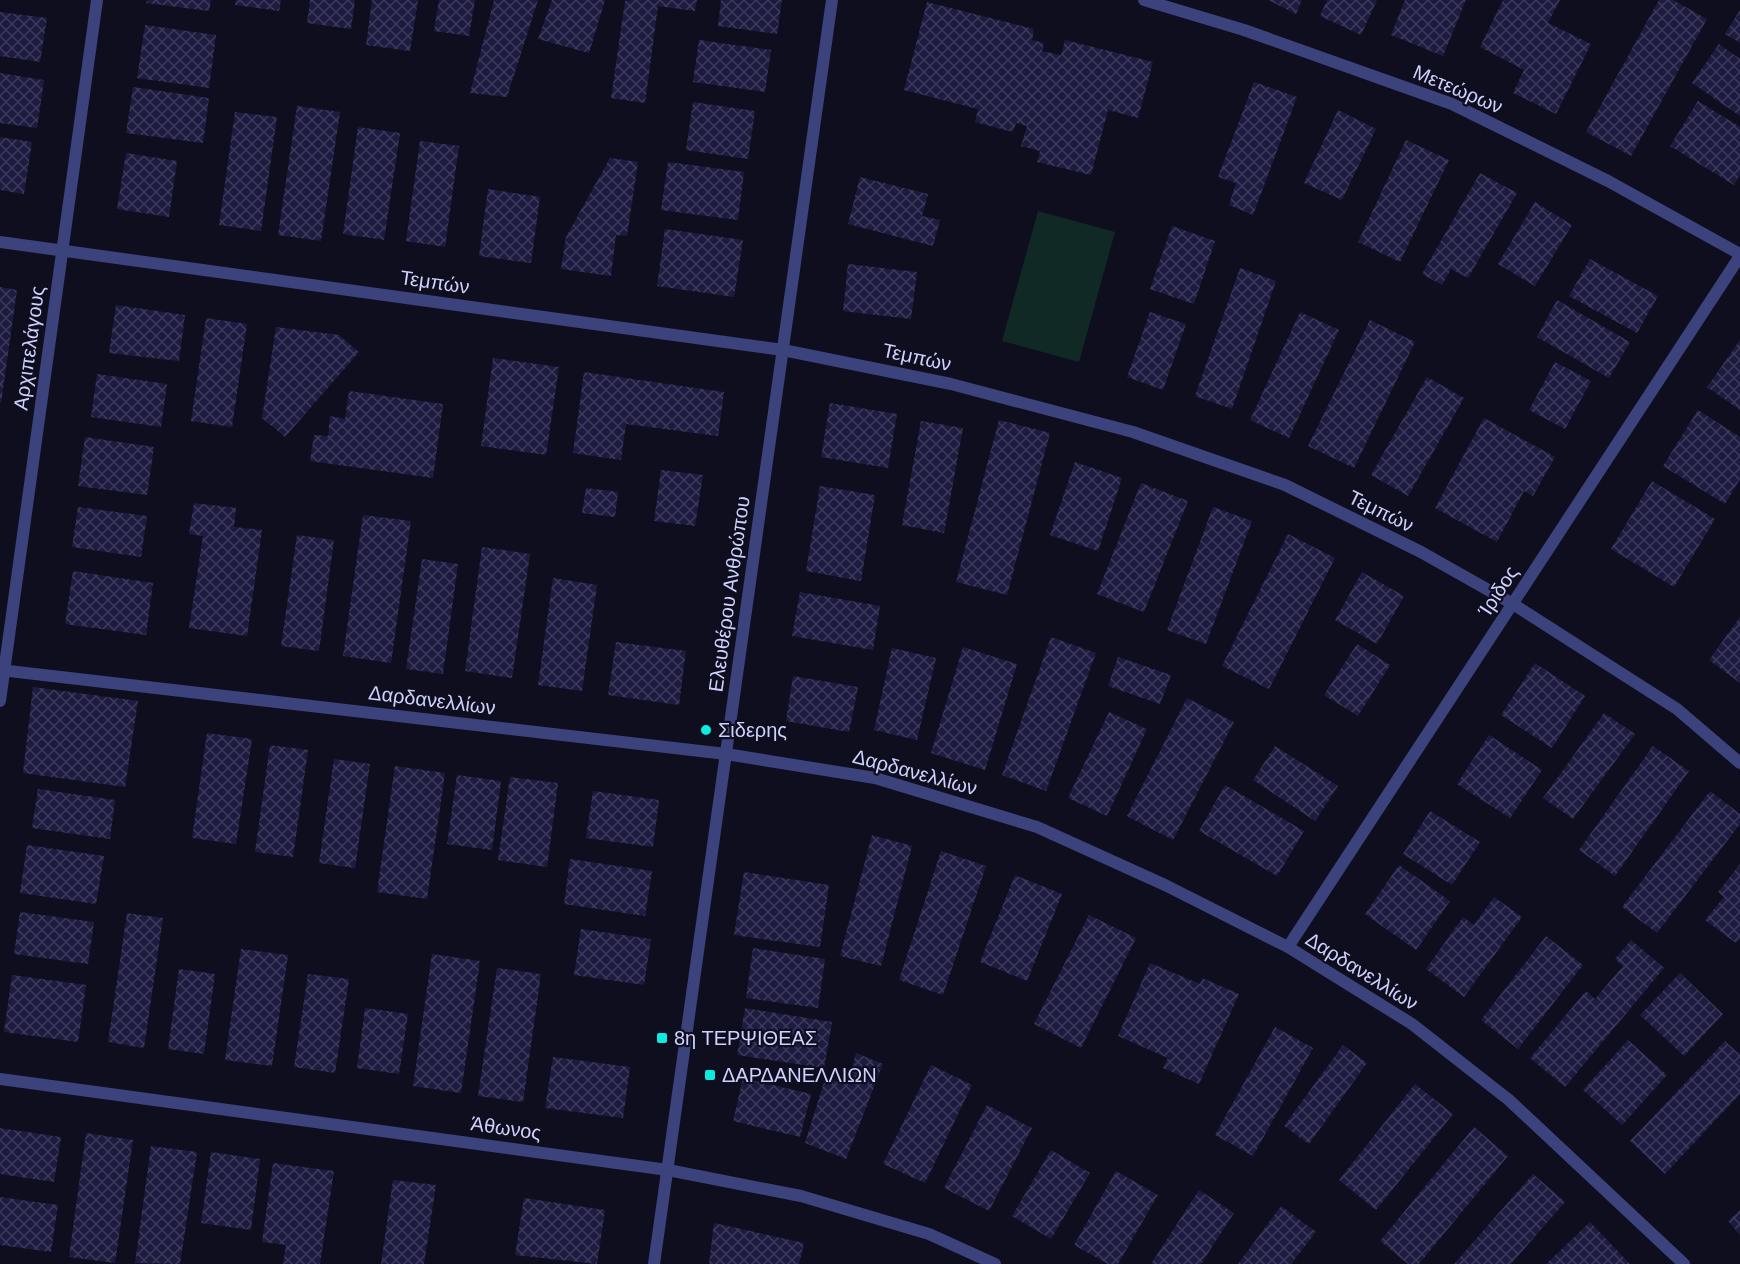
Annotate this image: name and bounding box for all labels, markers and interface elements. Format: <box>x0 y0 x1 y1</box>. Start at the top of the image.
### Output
street label: Μετεώρων <box>1410 60 1506 118</box>
street label: Τεμπών <box>399 266 471 298</box>
street label: Αρχιπελάγους <box>9 284 49 412</box>
street label: Τεμπών <box>881 339 953 375</box>
street label: Τεμπών <box>1345 486 1417 536</box>
street label: Ελευθέρου Ανθρώπου <box>704 495 754 693</box>
street label: Ίριδος <box>1473 561 1523 621</box>
street label: Δαρδανελλίων <box>367 681 497 719</box>
place label: Σιδερης <box>718 719 787 741</box>
marker: Σιδερης <box>699 723 713 737</box>
street label: Δαρδανελλίων <box>850 745 980 799</box>
street label: Δαρδανελλίων <box>1302 928 1422 1014</box>
place label: 8η ΤΕΡΨΙΘΕΑΣ <box>674 1027 817 1049</box>
marker: 8η ΤΕΡΨΙΘΕΑΣ <box>655 1031 669 1045</box>
place label: ΔΑΡΔΑΝΕΛΛΙΩΝ <box>722 1064 877 1086</box>
marker: ΔΑΡΔΑΝΕΛΛΙΩΝ <box>703 1068 717 1082</box>
street label: Άθωνος <box>469 1112 543 1144</box>

